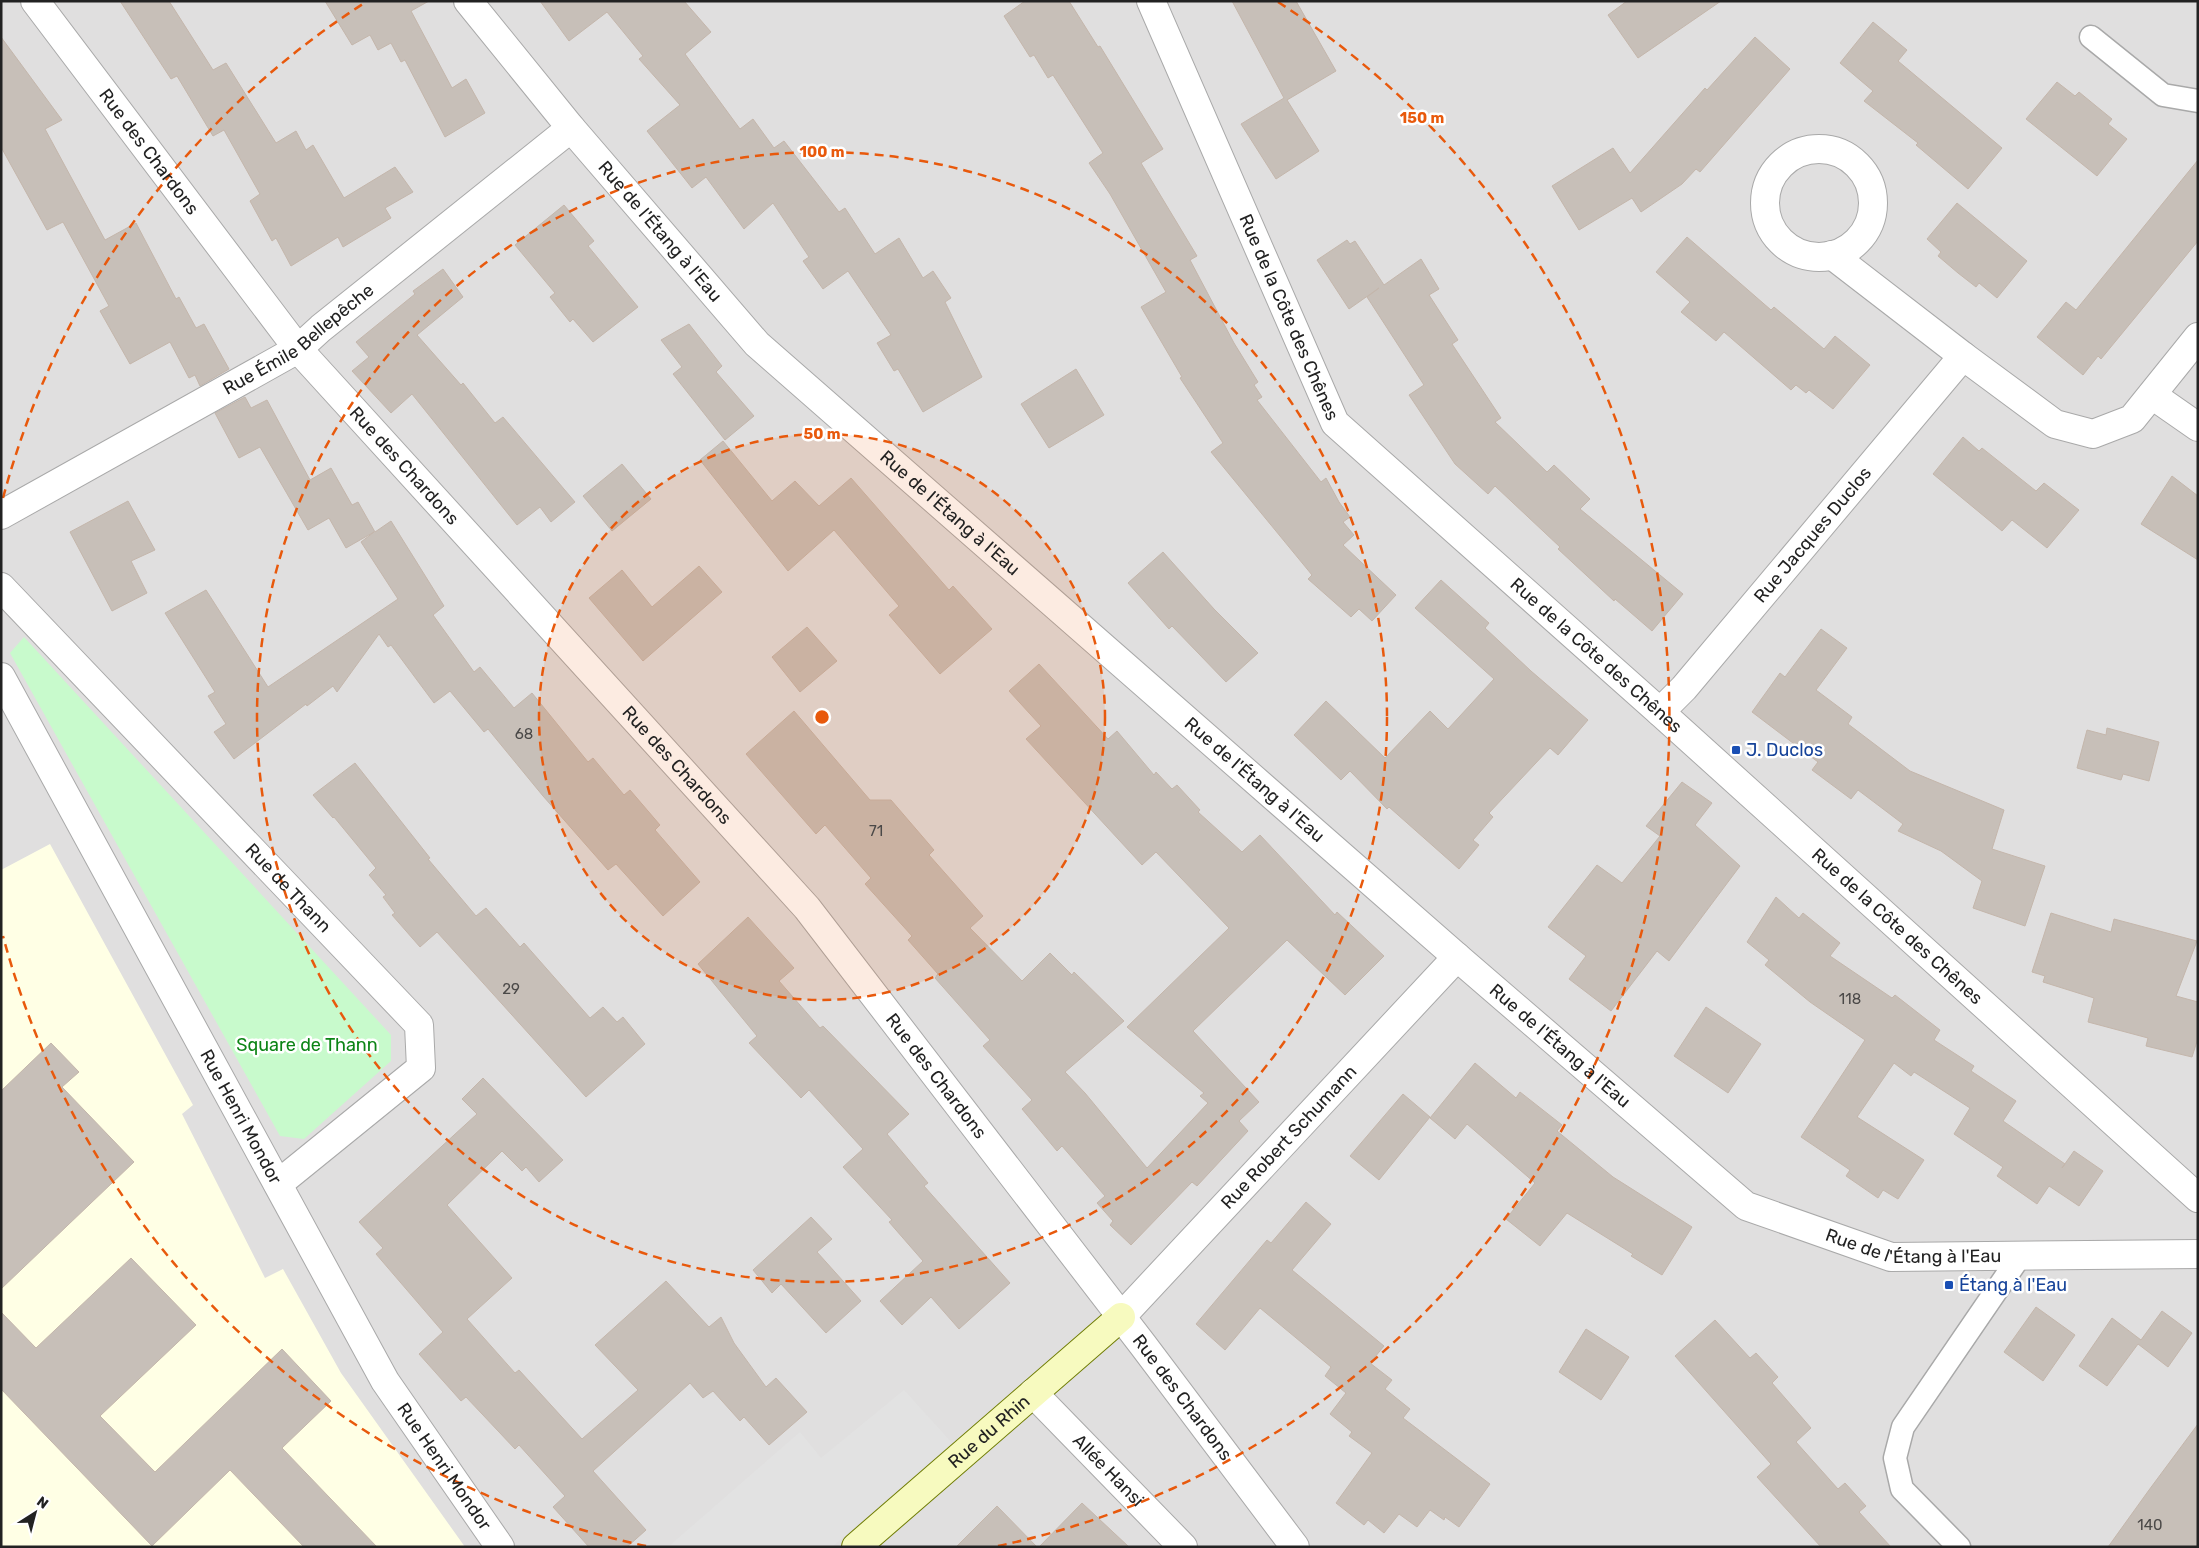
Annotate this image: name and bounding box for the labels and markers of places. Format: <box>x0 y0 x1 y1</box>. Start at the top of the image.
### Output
centre of rings <box>813 708 831 726</box>
place label: J. Duclos <box>1746 739 1823 761</box>
marker: J. Duclos <box>1730 744 1742 756</box>
place label: Étang à l'Eau <box>1959 1274 2067 1296</box>
marker: Étang à l'Eau <box>1943 1279 1955 1291</box>

